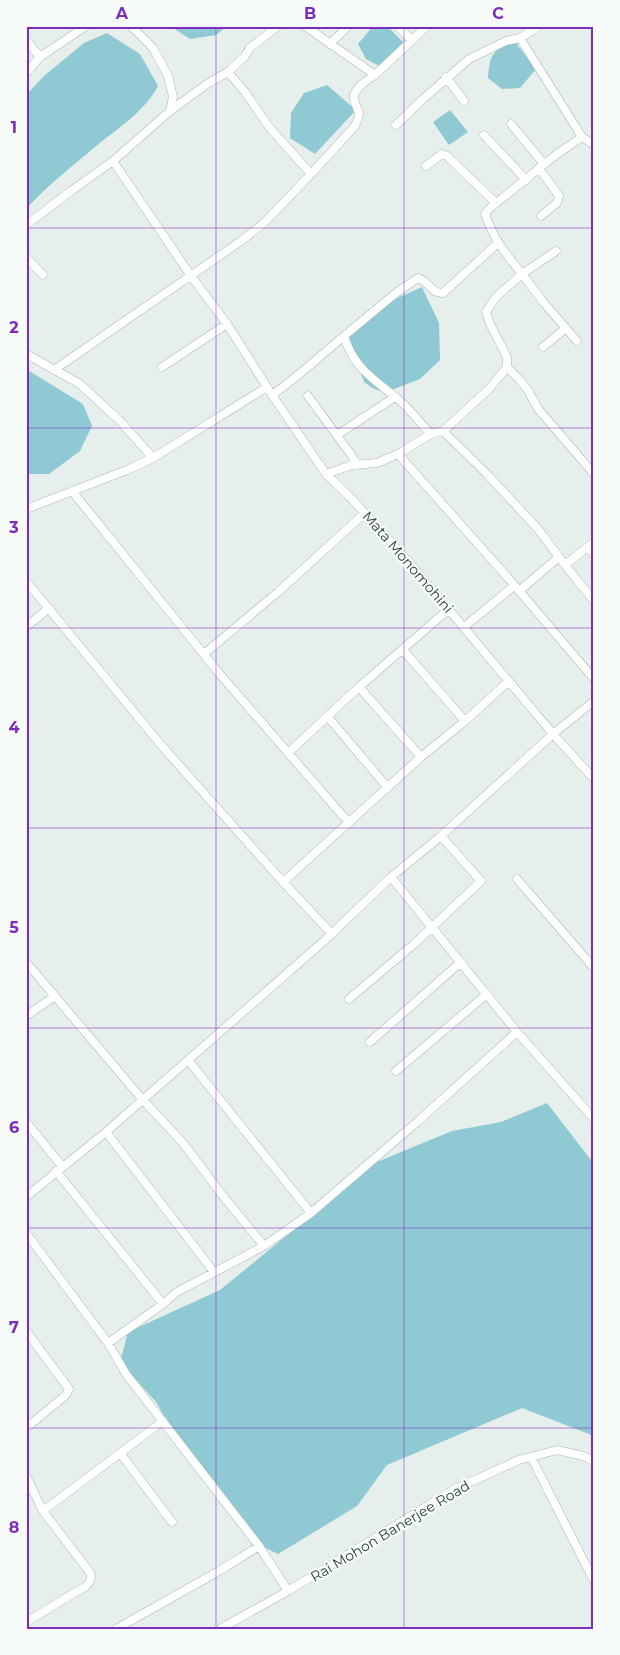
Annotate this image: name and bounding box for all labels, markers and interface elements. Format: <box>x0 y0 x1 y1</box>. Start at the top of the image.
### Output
text: A <box>115 4 129 23</box>
text: B <box>304 4 316 23</box>
text: C <box>492 4 504 23</box>
text: 1 <box>11 118 17 137</box>
text: 2 <box>9 318 19 337</box>
street label: Mata Monomohini <box>359 507 457 617</box>
text: 3 <box>8 518 19 537</box>
text: 4 <box>8 718 20 737</box>
text: 5 <box>9 918 19 937</box>
text: 6 <box>9 1118 19 1137</box>
text: 7 <box>9 1318 19 1337</box>
street label: Rai Mohon Banerjee Road <box>307 1476 473 1586</box>
text: 8 <box>9 1518 19 1537</box>

